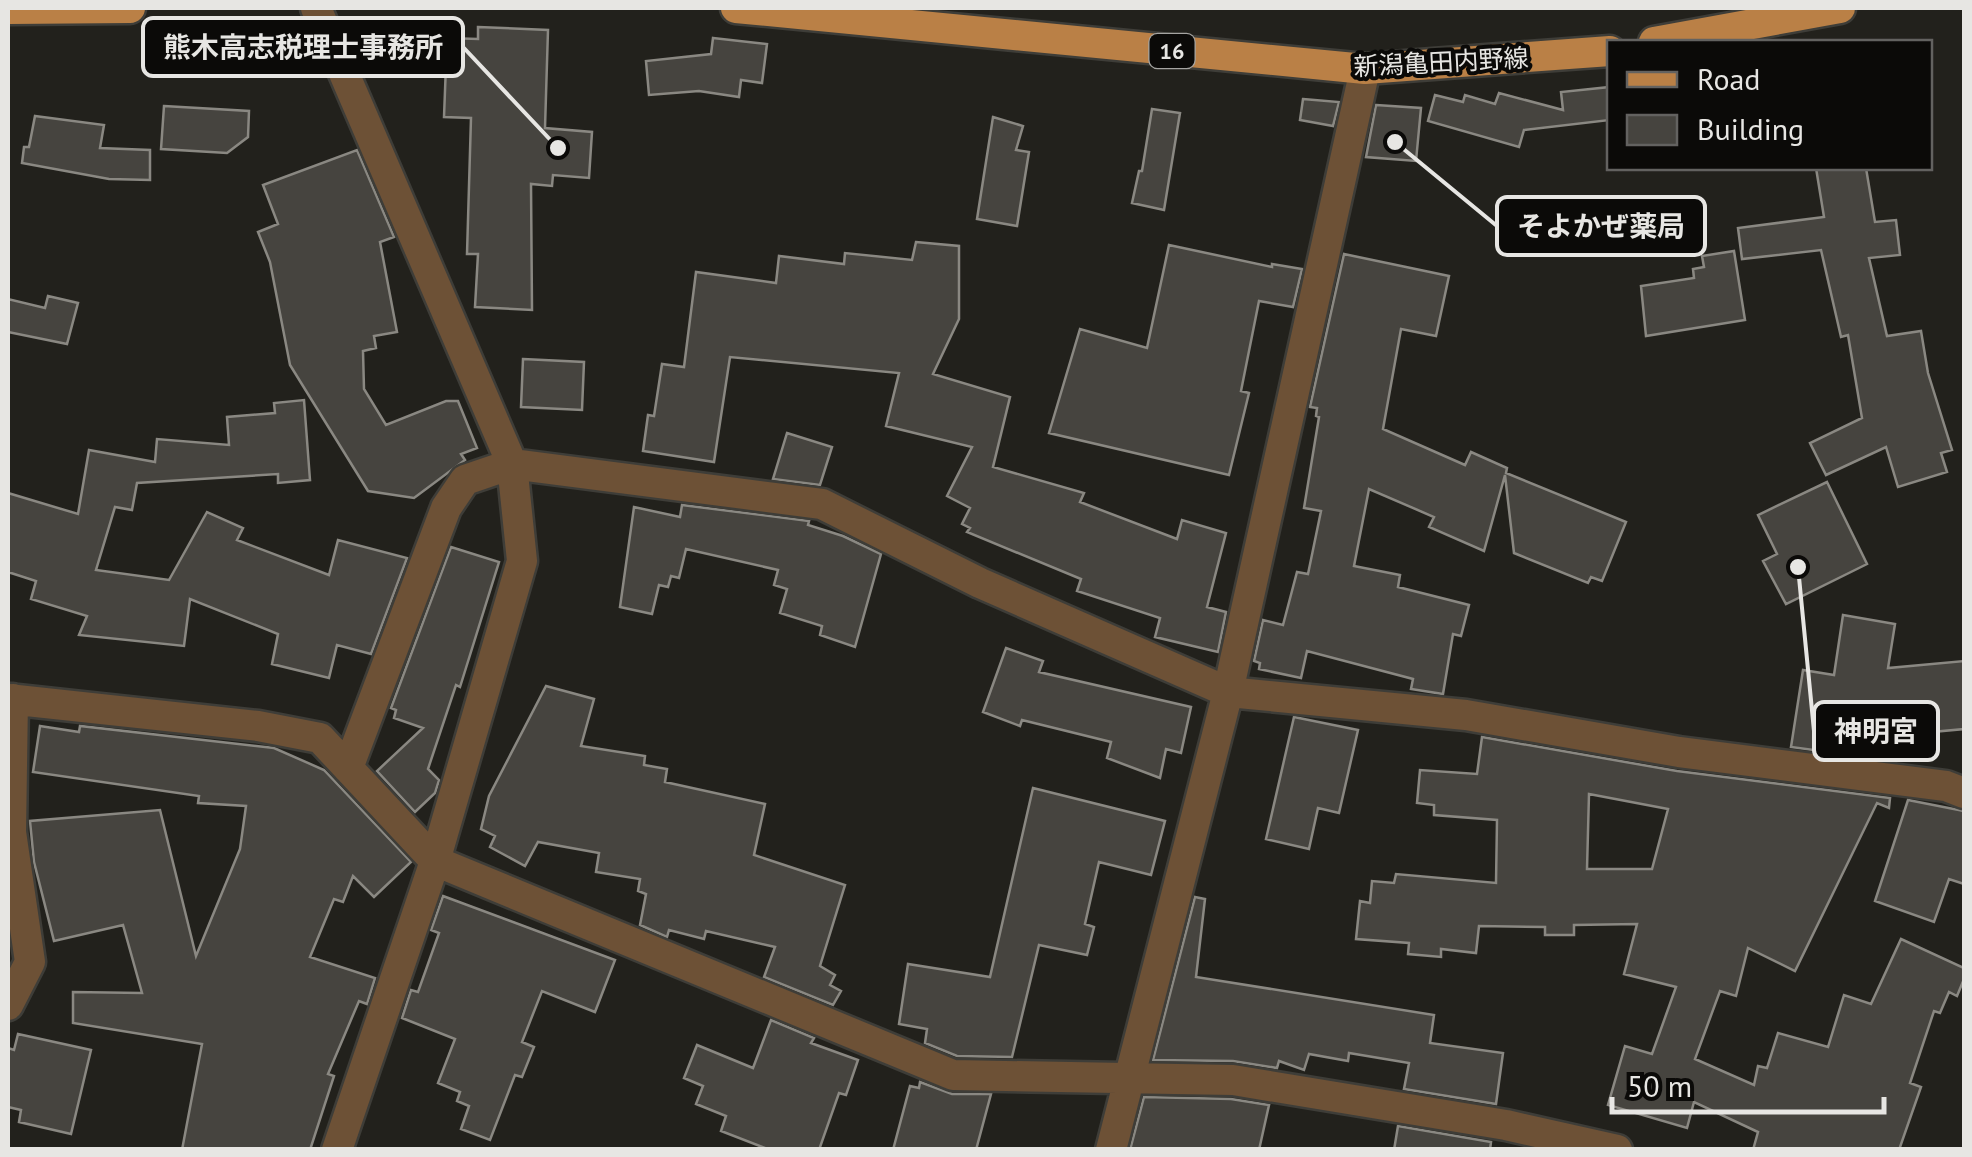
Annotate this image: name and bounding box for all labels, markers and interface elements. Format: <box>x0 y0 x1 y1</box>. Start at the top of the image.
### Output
callout: 熊木高志税理士事務所 <box>143 18 463 76</box>
text: 熊木高志税理士事務所 <box>163 28 443 65</box>
road number: 16 <box>1150 34 1194 68</box>
legend <box>1607 40 1932 170</box>
street label: 新潟亀田内野線 <box>1353 41 1529 83</box>
text: Road <box>1697 59 1761 98</box>
text: Building <box>1697 109 1804 148</box>
callout: そよかぜ薬局 <box>1497 197 1705 255</box>
text: そよかぜ薬局 <box>1517 207 1685 244</box>
callout: 神明宮 <box>1814 702 1938 760</box>
text: 神明宮 <box>1834 712 1918 749</box>
scale bar <box>1612 1052 1884 1114</box>
text: 50 m <box>1627 1066 1692 1105</box>

